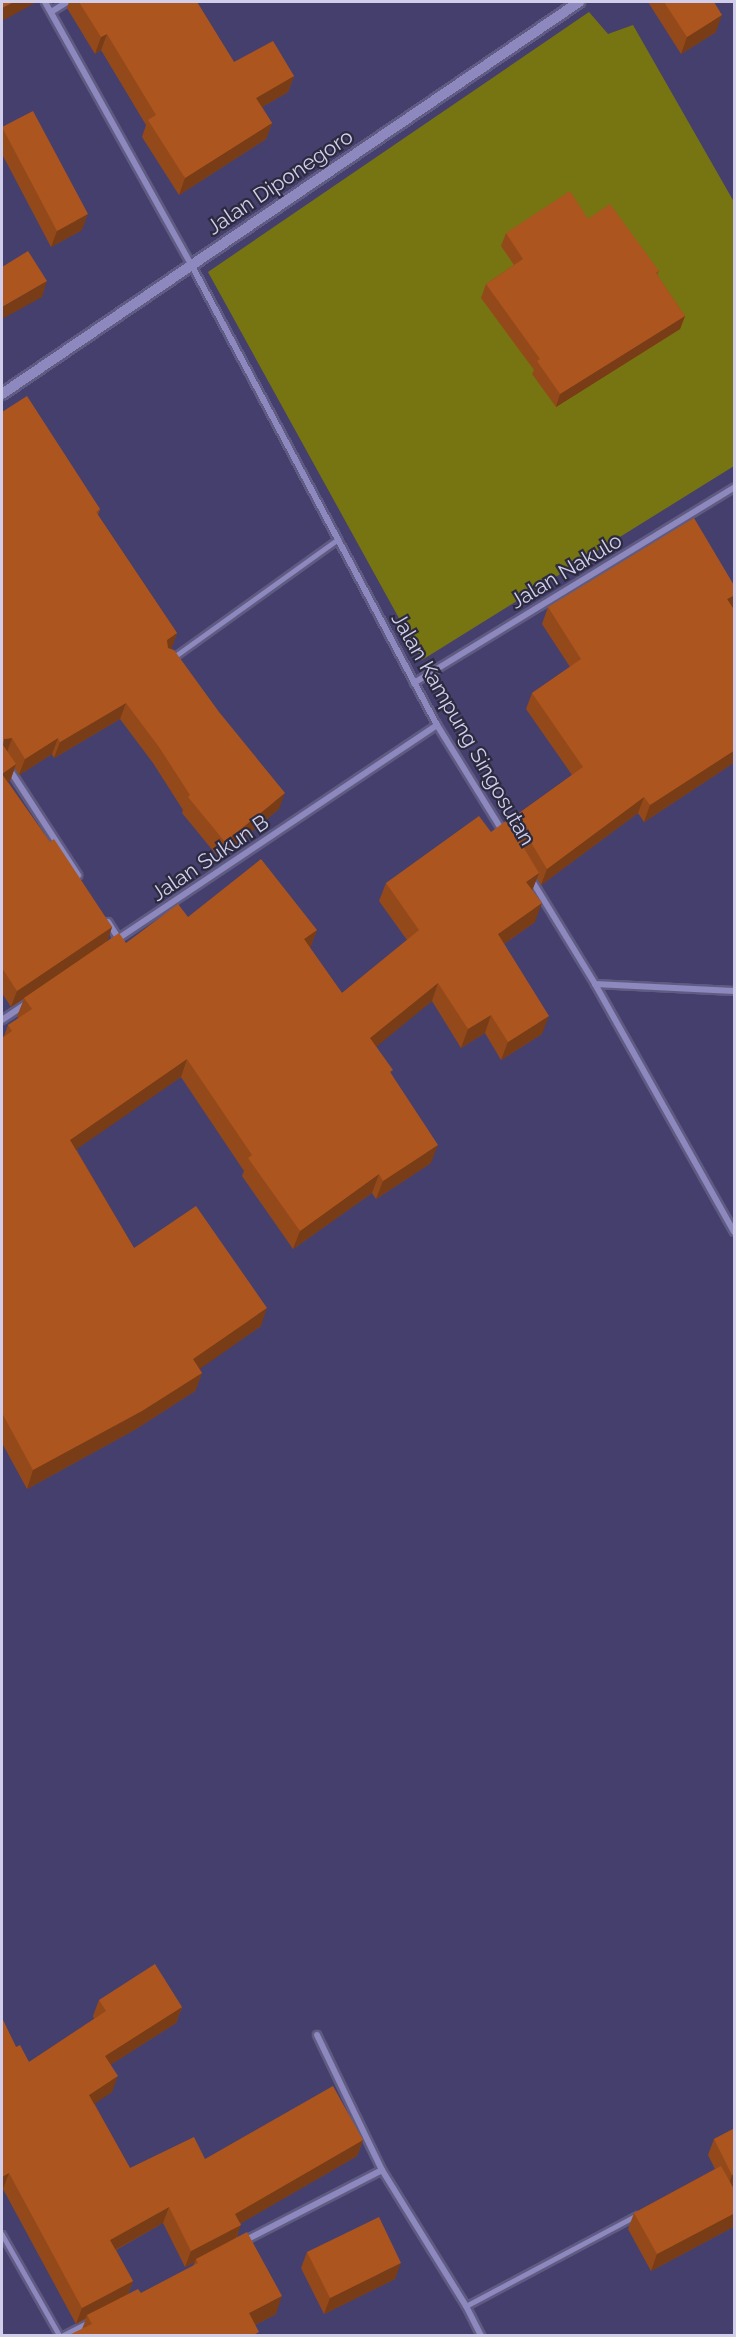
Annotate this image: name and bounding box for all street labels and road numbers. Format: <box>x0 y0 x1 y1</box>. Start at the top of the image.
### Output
street label: Jalan Diponegoro <box>202 124 358 240</box>
street label: Jalan Nakulo <box>506 528 626 614</box>
street label: Jalan Kampung Singosutan <box>386 608 540 850</box>
street label: Jalan Sukun B <box>146 809 274 907</box>

